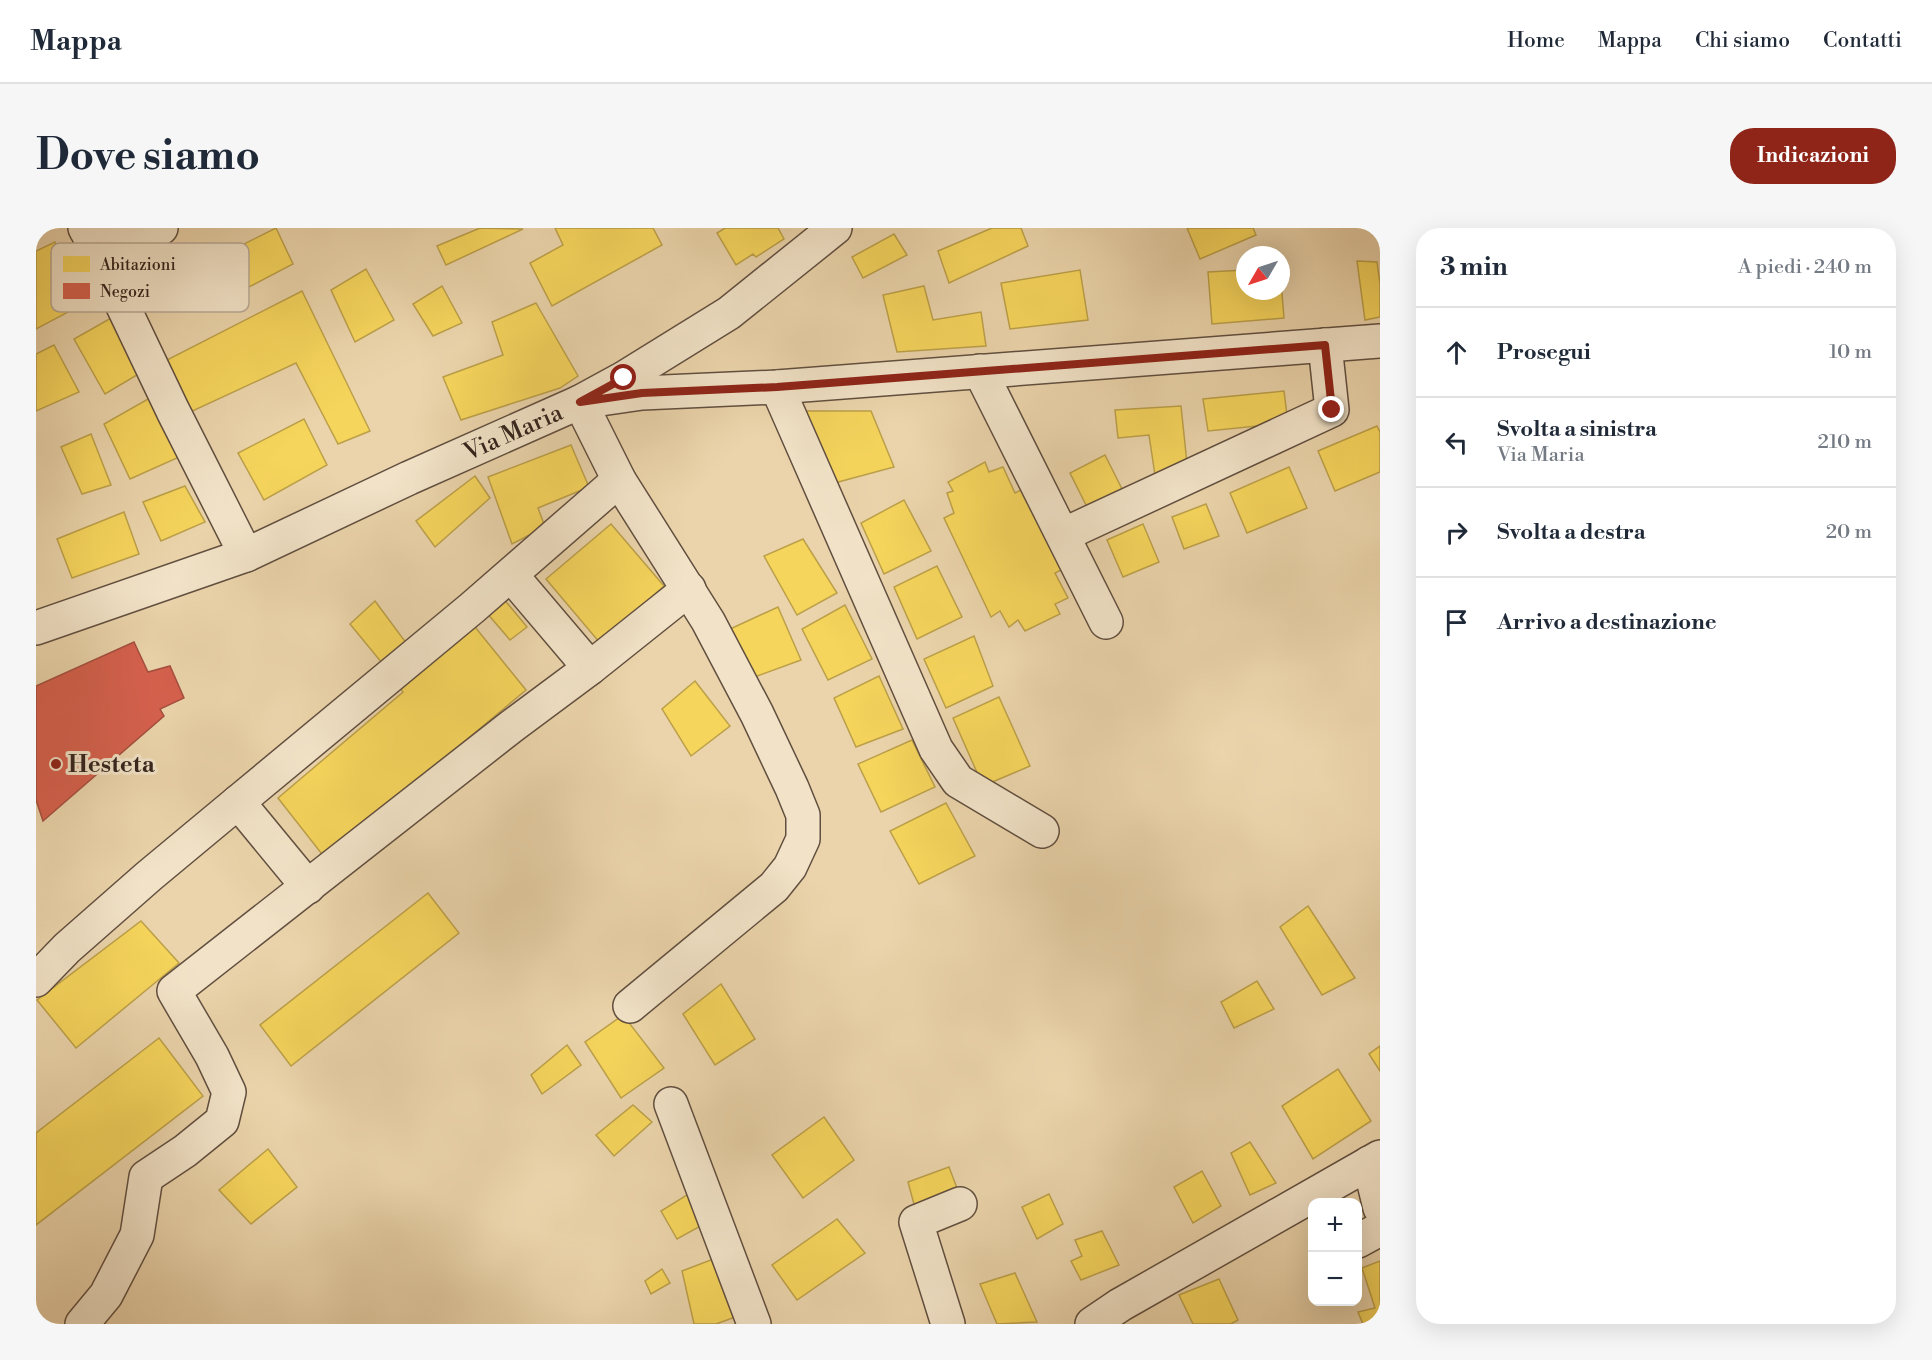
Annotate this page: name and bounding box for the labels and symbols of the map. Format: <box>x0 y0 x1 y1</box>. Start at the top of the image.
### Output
legend <box>51 243 249 312</box>
north arrow <box>1236 246 1290 300</box>
text: Abitazioni <box>99 255 176 275</box>
text: Negozi <box>100 282 150 302</box>
route start <box>610 364 636 390</box>
route end <box>1318 396 1344 422</box>
street label: Via Maria <box>458 397 568 468</box>
place label: Hesteta <box>68 750 156 780</box>
marker: Hesteta <box>49 757 63 771</box>

